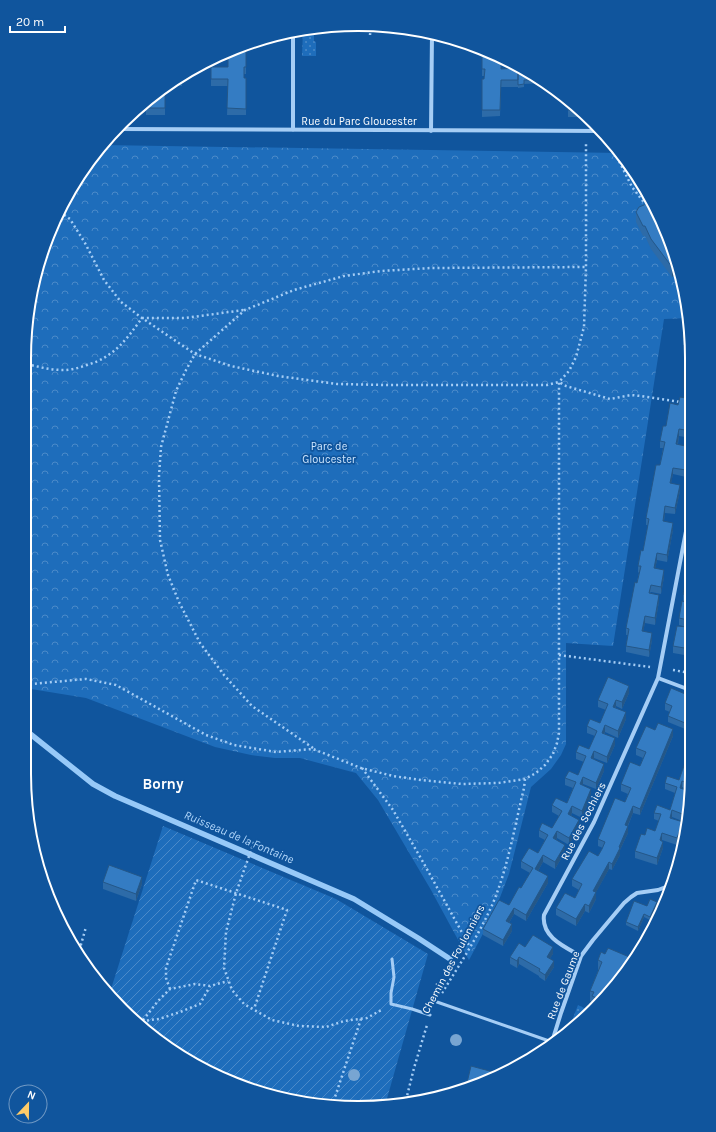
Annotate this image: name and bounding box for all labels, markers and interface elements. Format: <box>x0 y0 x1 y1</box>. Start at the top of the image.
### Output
scale bar <box>10 8 65 34</box>
text: 20 m <box>16 15 44 29</box>
street label: Rue du Parc Gloucester <box>301 115 417 128</box>
park label: Parc de Gloucester <box>302 440 356 466</box>
district label: Borny <box>143 775 184 793</box>
street label: Rue des Sochiers <box>558 780 609 862</box>
water label: Ruisseau de la Fontaine <box>182 808 296 867</box>
street label: Chemin des Foulonniers <box>419 902 488 1016</box>
street label: Rue de Gaume <box>544 949 583 1021</box>
north arrow <box>8 1084 48 1124</box>
text: N <box>25 1088 38 1103</box>

